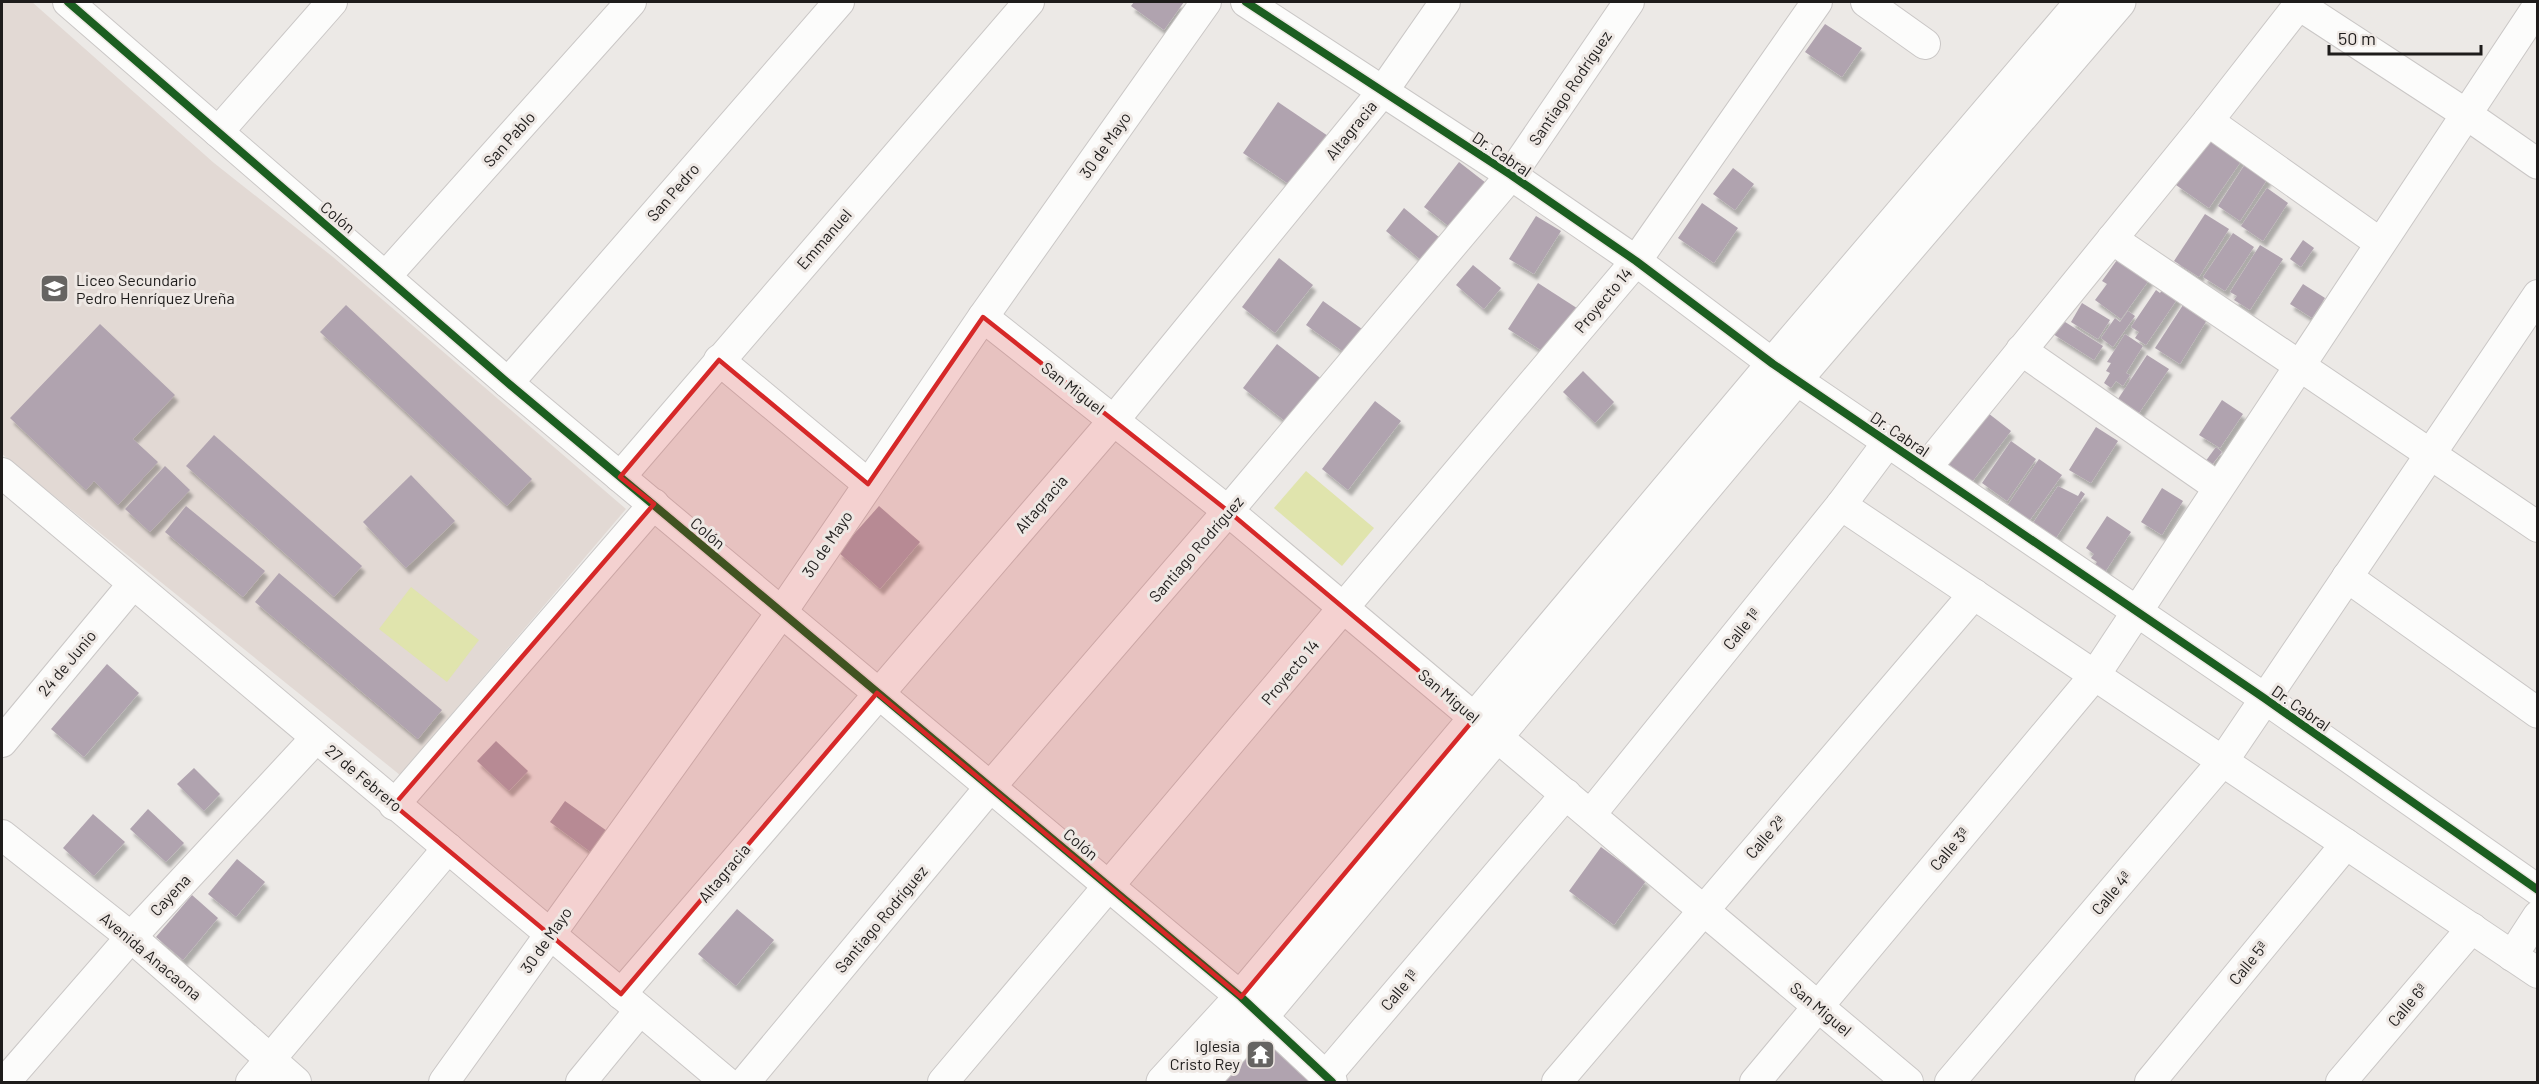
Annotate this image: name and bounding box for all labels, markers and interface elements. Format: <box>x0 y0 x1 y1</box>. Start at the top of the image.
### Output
scale bar <box>2329 18 2480 56</box>
street label: Santiago Rodríguez <box>1524 27 1615 149</box>
text: 50 m <box>2338 27 2376 49</box>
street label: Altagracia <box>1321 96 1380 163</box>
street label: San Pablo <box>479 107 538 170</box>
street label: 30 de Mayo <box>1075 108 1134 181</box>
street label: Dr. Cabral <box>1469 127 1535 180</box>
street label: San Pedro <box>642 159 703 224</box>
street label: Colón <box>317 197 359 237</box>
street label: Emmanuel <box>792 205 855 273</box>
street label: Proyecto 14 <box>1570 263 1635 336</box>
place label: Liceo Secundario Pedro Henríquez Ureña <box>76 270 235 307</box>
school or university icon: Liceo Secundario Pedro Henríquez Ureña <box>39 273 71 305</box>
street label: San Miguel <box>1038 357 1108 418</box>
street label: Dr. Cabral <box>1867 407 1933 460</box>
street label: Altagracia <box>1010 471 1071 537</box>
street label: Santiago Rodríguez <box>1145 492 1247 605</box>
street label: 30 de Mayo <box>797 507 856 581</box>
street label: Colón <box>687 513 729 553</box>
street label: Calle 1ª <box>1718 604 1763 653</box>
street label: 24 de Junio <box>34 626 100 700</box>
street label: Proyecto 14 <box>1257 635 1322 708</box>
street label: San Miguel <box>1415 664 1484 727</box>
street label: Dr. Cabral <box>2268 681 2334 735</box>
street label: 27 de Febrero <box>322 740 407 815</box>
street label: Calle 2ª <box>1741 811 1788 862</box>
street label: Calle 3ª <box>1925 823 1972 874</box>
street label: Colón <box>1060 824 1102 864</box>
street label: Altagracia <box>694 840 754 906</box>
street label: Santiago Rodríguez <box>830 861 931 976</box>
street label: Calle 4ª <box>2087 867 2134 918</box>
street label: Cayena <box>146 870 194 919</box>
street label: 30 de Mayo <box>516 903 575 976</box>
street label: Avenida Anacaona <box>97 908 206 1004</box>
street label: Calle 5ª <box>2224 937 2271 988</box>
street label: Calle 1ª <box>1376 965 1421 1014</box>
street label: San Miguel <box>1787 977 1856 1040</box>
street label: Calle 6ª <box>2383 979 2430 1030</box>
place label: Iglesia Cristo Rey <box>1170 1036 1241 1073</box>
temple icon: Iglesia Cristo Rey <box>1245 1039 1277 1071</box>

